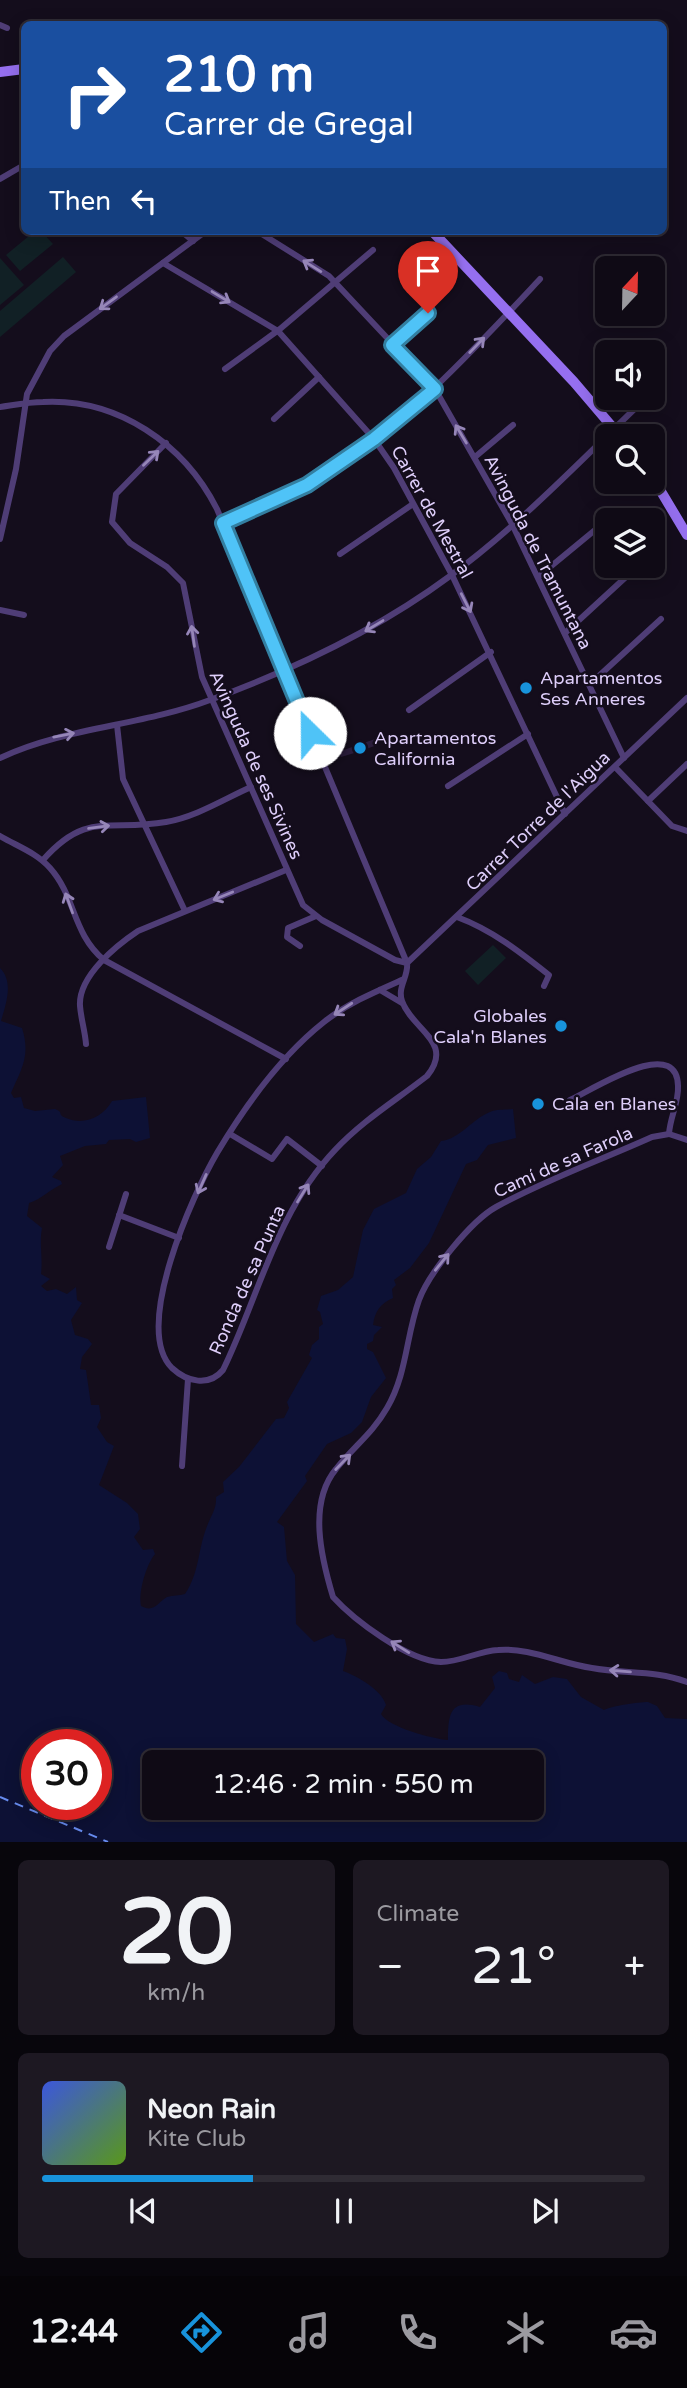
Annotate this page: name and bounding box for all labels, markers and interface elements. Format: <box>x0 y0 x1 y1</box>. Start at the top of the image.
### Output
text: 210 m <box>164 46 314 105</box>
icon: right <box>49 49 140 140</box>
text: Carrer de Gregal <box>164 106 414 144</box>
icon: left <box>125 182 163 220</box>
text: Then <box>49 186 111 217</box>
pin <box>398 241 458 313</box>
icon: arrive <box>409 252 447 290</box>
north arrow <box>595 256 665 326</box>
map controls <box>595 256 665 578</box>
one-way arrow <box>302 258 322 272</box>
one-way arrow <box>211 291 231 305</box>
one-way arrow <box>99 296 118 311</box>
one-way arrow <box>469 337 486 354</box>
button: sound <box>595 340 665 410</box>
button: search <box>595 424 665 494</box>
one-way arrow <box>454 425 468 445</box>
street label: Carrer de Mestral <box>386 442 478 582</box>
one-way arrow <box>142 449 159 466</box>
street label: Avinguda de Tramuntana <box>479 451 597 653</box>
button: layers <box>595 508 665 578</box>
one-way arrow <box>460 593 474 613</box>
one-way arrow <box>365 619 385 633</box>
one-way arrow <box>187 625 200 648</box>
street label: Avinguda de ses Sivines <box>204 667 308 863</box>
place label: Apartamentos Ses Anneres <box>540 667 662 710</box>
marker: Apartamentos Ses Anneres <box>518 680 534 696</box>
position arrow <box>273 696 347 770</box>
place label: Apartamentos California <box>374 727 496 770</box>
one-way arrow <box>52 728 75 741</box>
marker: Apartamentos California <box>352 740 368 756</box>
street label: Carrer Torre de l'Aigua <box>461 746 615 896</box>
one-way arrow <box>87 820 110 833</box>
one-way arrow <box>213 890 234 903</box>
one-way arrow <box>62 893 75 915</box>
one-way arrow <box>334 1002 353 1017</box>
place label: Globales Cala'n Blanes <box>433 1005 547 1048</box>
marker: Globales Cala'n Blanes <box>553 1018 569 1034</box>
place label: Cala en Blanes <box>552 1093 676 1115</box>
marker: Cala en Blanes <box>530 1096 546 1112</box>
street label: Camí de sa Farola <box>490 1121 636 1203</box>
one-way arrow <box>195 1173 208 1195</box>
one-way arrow <box>296 1183 310 1203</box>
street label: Ronda de sa Punta <box>204 1202 290 1358</box>
one-way arrow <box>434 1253 450 1271</box>
one-way arrow <box>335 1453 352 1470</box>
one-way arrow <box>390 1640 410 1654</box>
one-way arrow <box>609 1664 632 1677</box>
speed limit sign: 30 <box>21 1729 112 1820</box>
text: 12:46 · 2 min · 550 m <box>212 1769 474 1800</box>
text: 20 <box>119 1878 233 1988</box>
text: Climate <box>377 1900 459 1928</box>
text: 21° <box>471 1935 556 1998</box>
text: − <box>377 1944 404 1990</box>
text: + <box>624 1944 645 1990</box>
text: km/h <box>147 1979 205 2007</box>
text: Neon Rain <box>147 2094 276 2125</box>
text: Kite Club <box>147 2125 246 2153</box>
icon: previous <box>124 2192 162 2230</box>
icon: pause <box>325 2192 363 2230</box>
icon: next <box>526 2192 564 2230</box>
icon: directions <box>177 2308 226 2357</box>
icon: music <box>285 2308 334 2357</box>
icon: phone <box>393 2308 442 2357</box>
icon: climate <box>501 2308 550 2357</box>
icon: car <box>609 2308 658 2357</box>
text: 12:44 <box>29 2313 118 2351</box>

